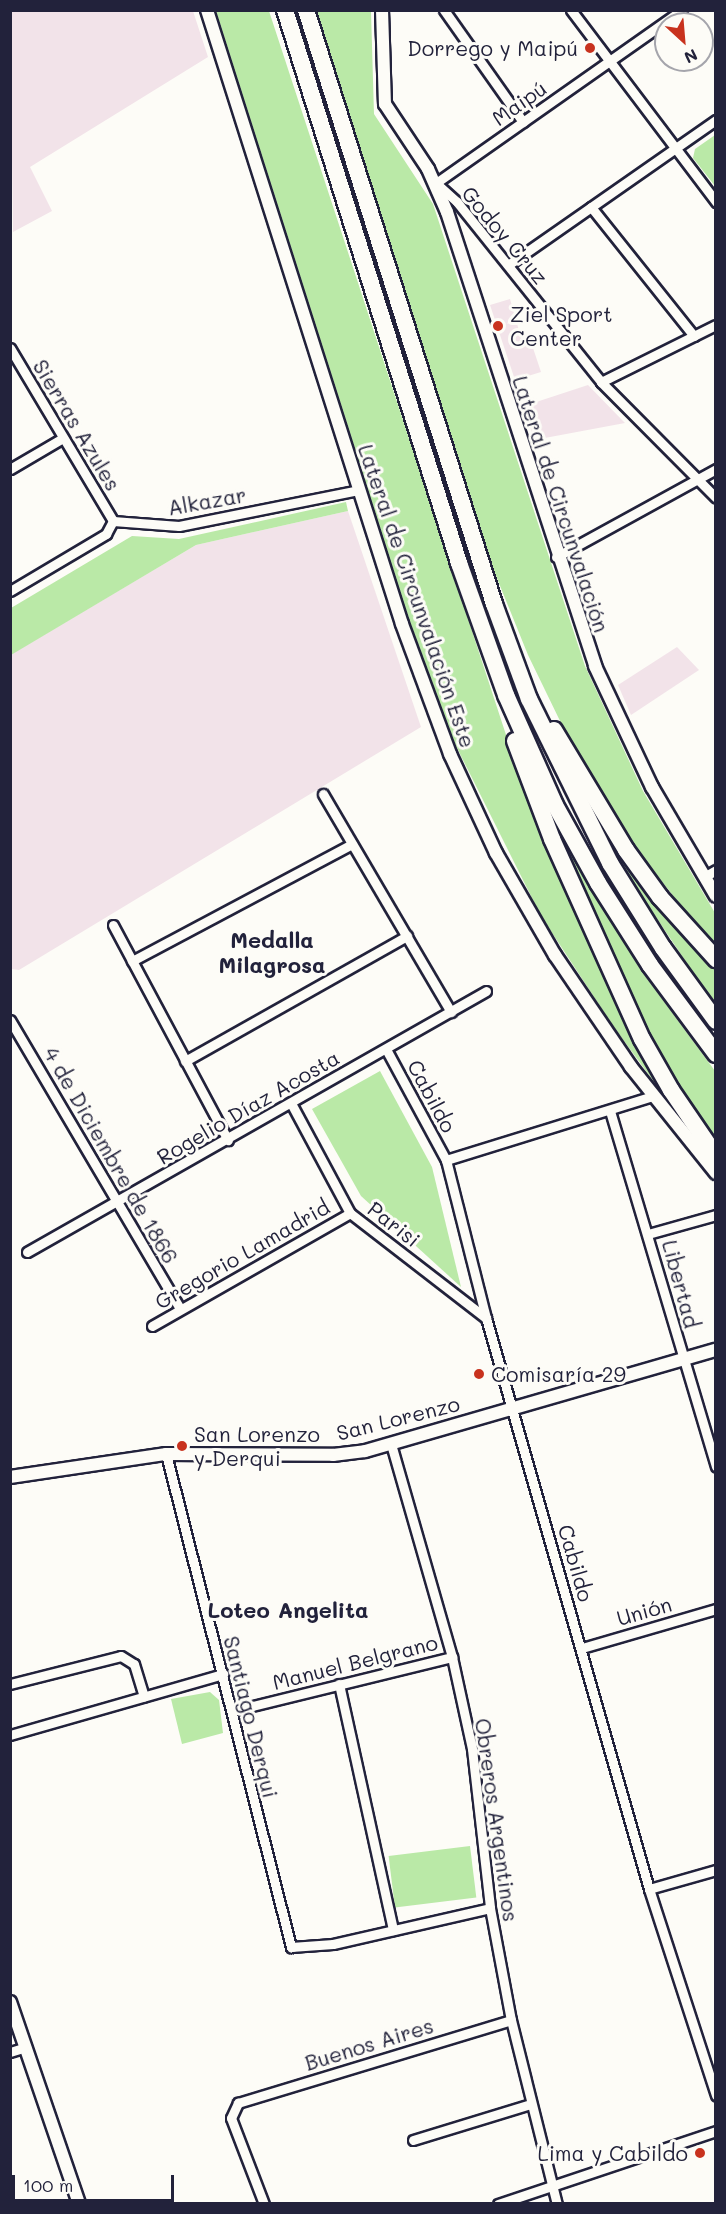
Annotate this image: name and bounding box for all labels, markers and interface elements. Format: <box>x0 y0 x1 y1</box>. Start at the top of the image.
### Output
north arrow <box>654 12 714 72</box>
place label: Dorrego y Maipú <box>407 35 578 61</box>
marker: Dorrego y Maipú <box>583 41 597 55</box>
text: N <box>681 45 701 69</box>
street label: Maipú <box>487 75 551 131</box>
street label: Godoy Cruz <box>457 181 553 289</box>
place label: Ziel Sport Center <box>510 301 613 351</box>
marker: Ziel Sport Center <box>491 319 505 333</box>
street label: Sierras Azules <box>28 355 126 495</box>
street label: Lateral de Circunvalación <box>508 373 614 635</box>
street label: Lateral de Circunvalación Este <box>353 441 481 751</box>
street label: Alkazar <box>166 482 248 520</box>
district label: Medalla Milagrosa <box>218 926 326 978</box>
street label: 4 de Diciembre de 1866 <box>39 1042 183 1268</box>
street label: Rogelio Díaz Acosta <box>152 1045 344 1169</box>
street label: Cabildo <box>402 1055 462 1137</box>
street label: Gregorio Lamadrid <box>150 1194 334 1314</box>
street label: Parisi <box>363 1196 425 1252</box>
street label: Libertad <box>657 1237 705 1331</box>
place label: Comisaría 29 <box>491 1361 626 1387</box>
marker: Comisaría 29 <box>472 1367 486 1381</box>
street label: San Lorenzo <box>334 1391 462 1445</box>
place label: San Lorenzo y Derqui <box>194 1421 320 1471</box>
marker: San Lorenzo y Derqui <box>175 1439 189 1453</box>
street label: Cabildo <box>553 1522 599 1604</box>
street label: Unión <box>614 1591 674 1631</box>
district label: Loteo Angelita <box>207 1597 369 1623</box>
street label: Manuel Belgrano <box>270 1629 440 1695</box>
street label: Santiago Derqui <box>219 1633 283 1801</box>
street label: Obreros Argentinos <box>470 1717 524 1923</box>
street label: Buenos Aires <box>302 2012 436 2076</box>
place label: Lima y Cabildo <box>537 2140 688 2166</box>
marker: Lima y Cabildo <box>693 2146 707 2160</box>
scale bar <box>15 2163 177 2201</box>
text: 100 m <box>23 2173 73 2197</box>

